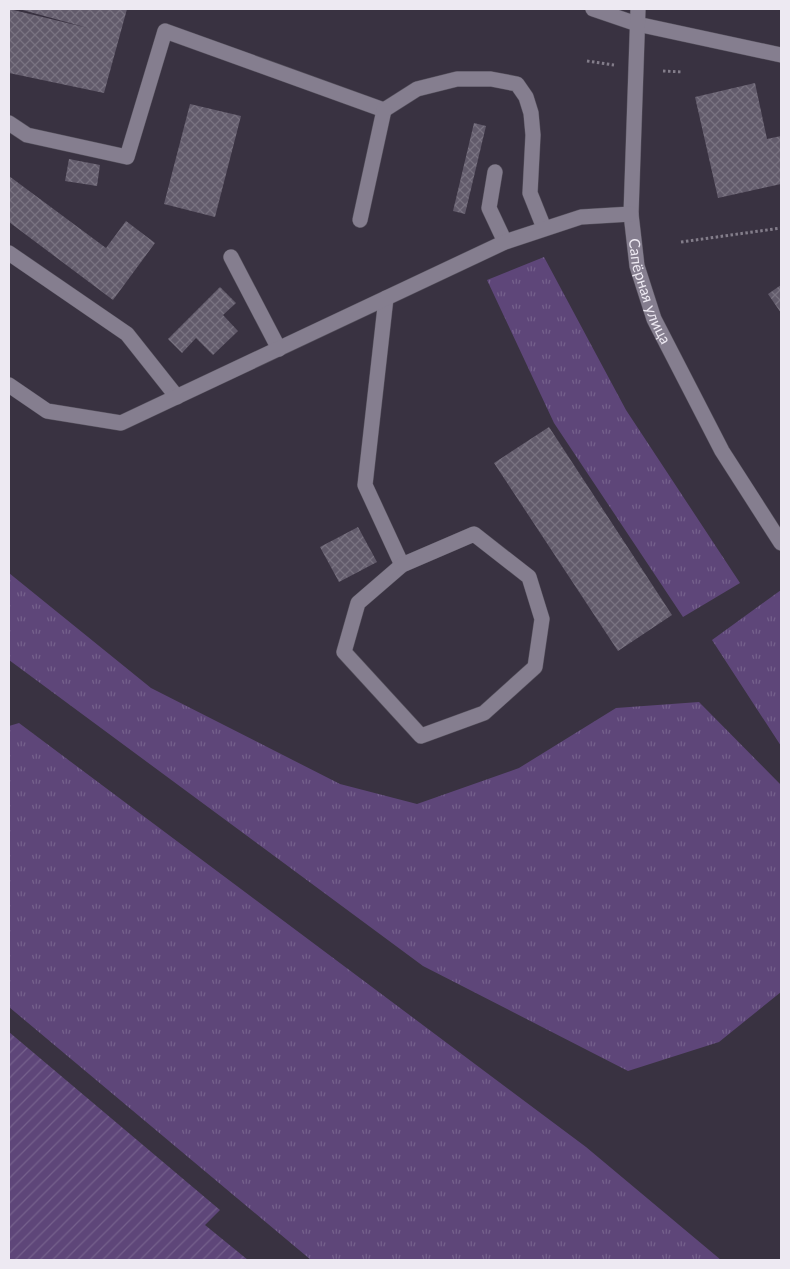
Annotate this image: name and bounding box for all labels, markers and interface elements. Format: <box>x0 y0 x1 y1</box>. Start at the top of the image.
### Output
street label: Сапёрная улица <box>626 237 675 347</box>

